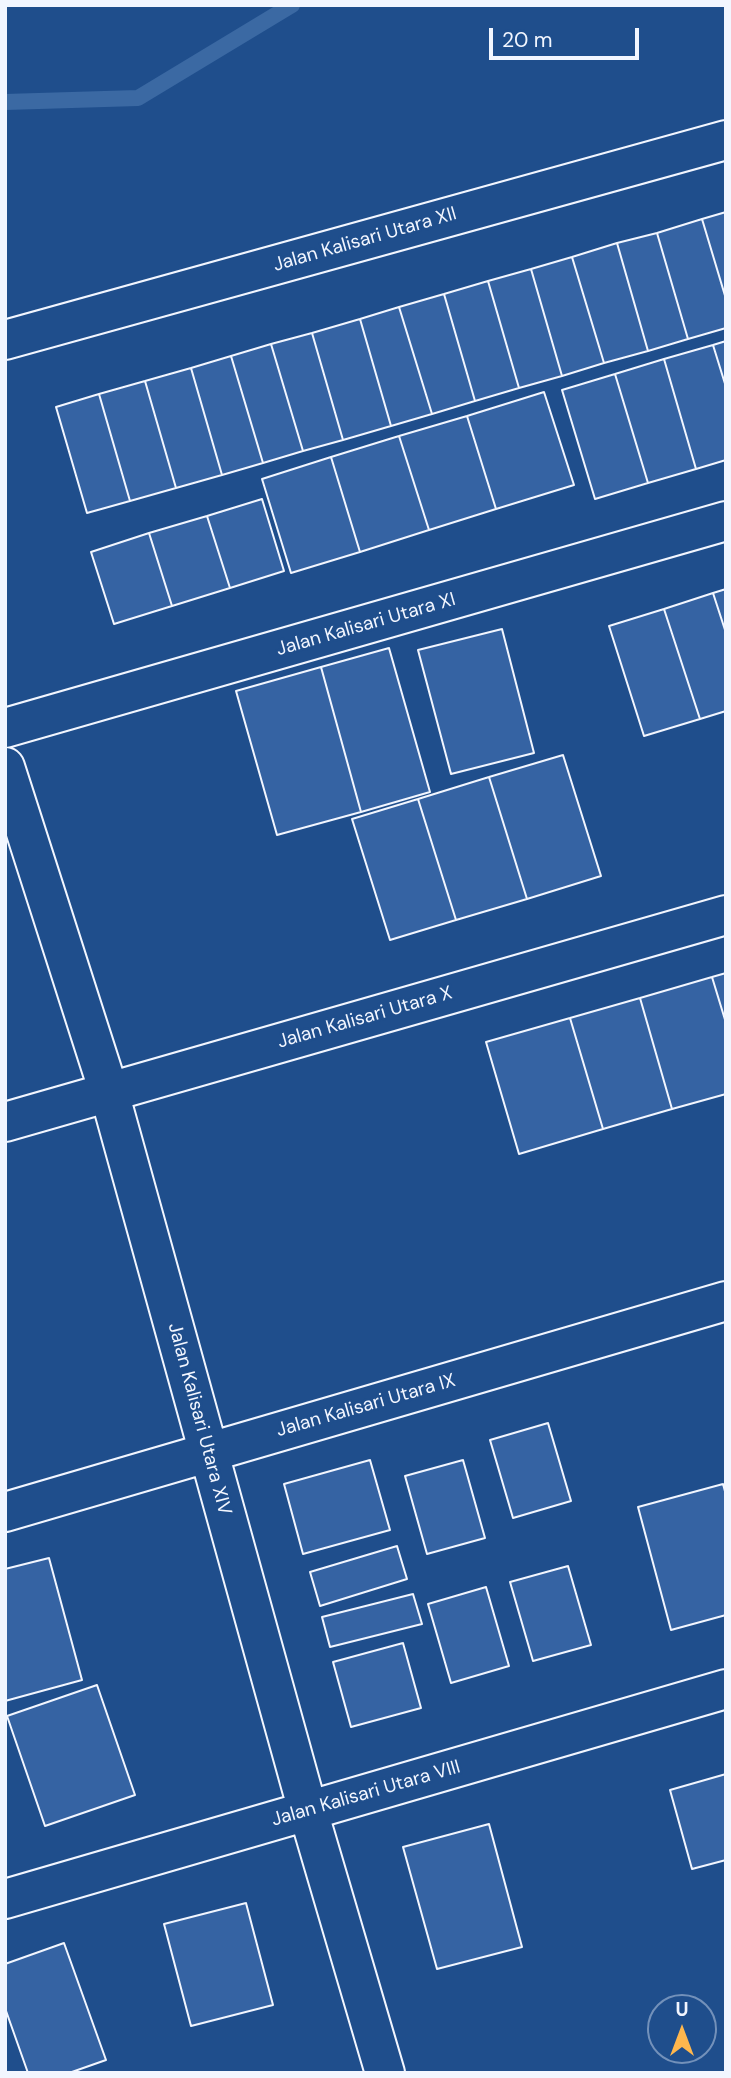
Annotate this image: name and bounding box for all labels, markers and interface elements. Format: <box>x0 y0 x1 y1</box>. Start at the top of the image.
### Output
scale bar <box>493 14 644 58</box>
text: 20 m <box>502 26 553 54</box>
street label: Jalan Kalisari Utara XII <box>271 203 459 277</box>
street label: Jalan Kalisari Utara XI <box>274 589 458 661</box>
street label: Jalan Kalisari Utara X <box>275 982 455 1054</box>
street label: Jalan Kalisari Utara XIV <box>162 1320 236 1518</box>
street label: Jalan Kalisari Utara IX <box>274 1370 458 1442</box>
street label: Jalan Kalisari Utara VIII <box>269 1756 463 1832</box>
north arrow <box>647 1994 717 2064</box>
text: U <box>675 1997 689 2022</box>

